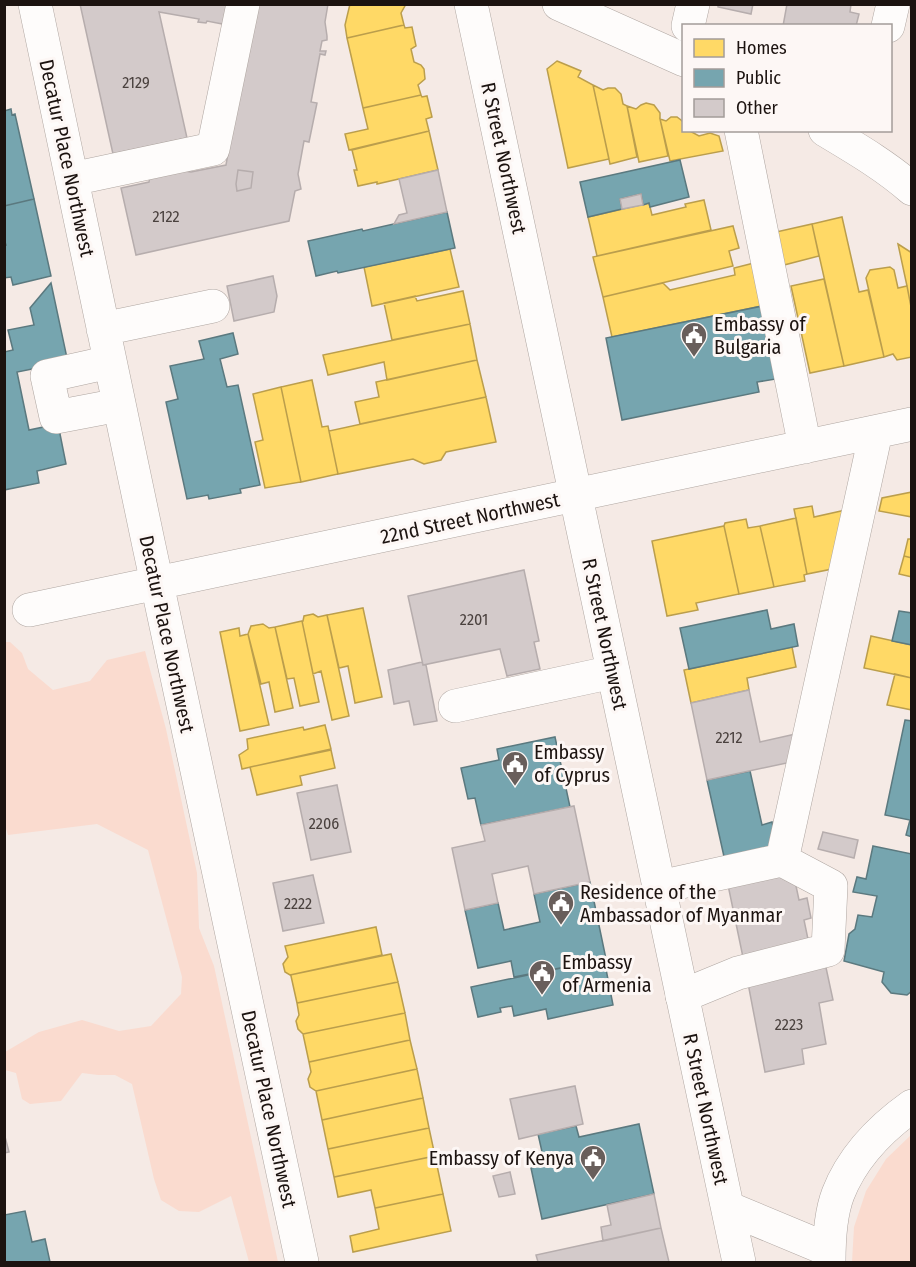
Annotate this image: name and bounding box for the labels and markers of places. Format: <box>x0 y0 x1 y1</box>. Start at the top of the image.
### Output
place label: Embassy of Bulgaria <box>714 312 807 359</box>
public building icon: Embassy of Bulgaria <box>679 320 709 358</box>
place label: Embassy of Cyprus <box>534 740 610 787</box>
public building icon: Embassy of Cyprus <box>500 749 530 787</box>
place label: Residence of the Ambassador of Myanmar <box>580 880 782 927</box>
public building icon: Residence of the Ambassador of Myanmar <box>546 888 576 926</box>
place label: Embassy of Armenia <box>562 950 651 997</box>
public building icon: Embassy of Armenia <box>527 958 557 996</box>
public building icon: Embassy of Kenya <box>578 1143 608 1181</box>
place label: Embassy of Kenya <box>429 1146 574 1170</box>

